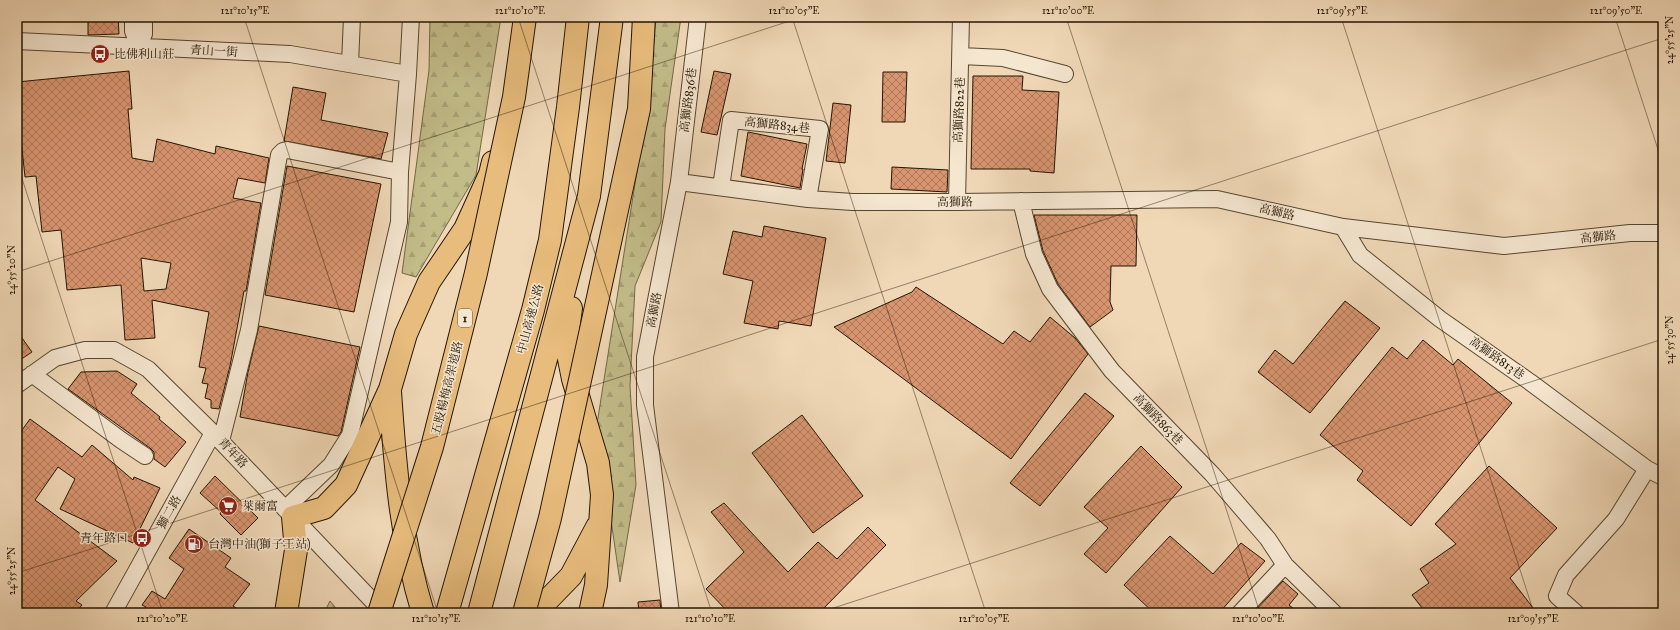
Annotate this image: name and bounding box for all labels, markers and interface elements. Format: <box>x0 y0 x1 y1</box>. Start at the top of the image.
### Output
text: 121°10'15"E <box>220 5 270 17</box>
text: 121°10'10"E <box>495 5 545 17</box>
text: 121°10'05"E <box>769 5 819 17</box>
text: 121°10'00"E <box>1042 5 1094 17</box>
text: 121°09'55"E <box>1316 5 1368 17</box>
text: 121°09'50"E <box>1590 5 1642 17</box>
text: 24°55'25"N <box>1664 15 1676 64</box>
bus stop icon: 比佛利山莊 <box>89 43 111 65</box>
street label: 青山一街 <box>190 43 239 59</box>
place label: 比佛利山莊 <box>114 47 174 61</box>
street label: 高獅路836巷 <box>677 67 699 133</box>
street label: 高獅路822巷 <box>951 77 967 143</box>
street label: 高獅路834巷 <box>744 115 810 135</box>
street label: 高獅路 <box>937 195 973 209</box>
street label: 高獅路 <box>1258 201 1296 223</box>
street label: 高獅路 <box>1579 228 1617 246</box>
text: 24°55'20"N <box>6 245 18 295</box>
street label: 中山高速公路 <box>514 282 546 356</box>
street label: 高獅路 <box>644 291 664 329</box>
road number: 1 <box>458 309 472 327</box>
text: 24°55'30"N <box>1664 315 1676 364</box>
street label: 高獅路813巷 <box>1467 334 1527 382</box>
street label: 五股楊梅高架道路 <box>429 340 465 436</box>
street label: 高獅路863巷 <box>1130 391 1186 447</box>
street label: 青年路 <box>216 435 250 471</box>
street label: 獅二路 <box>154 493 184 531</box>
supermarket icon: 萊爾富 <box>217 495 239 517</box>
place label: 萊爾富 <box>242 499 278 513</box>
bus stop icon: 青年路口 <box>131 527 153 549</box>
place label: 青年路口 <box>80 531 128 545</box>
fuel station icon: 台灣中油(獅子王站) <box>183 533 205 555</box>
place label: 台灣中油(獅子王站) <box>208 537 311 551</box>
text: 24°55'25"N <box>6 546 18 595</box>
text: 121°10'20"E <box>136 613 188 625</box>
text: 121°10'15"E <box>411 613 461 625</box>
text: 121°10'10"E <box>685 613 735 625</box>
text: 121°10'05"E <box>959 613 1009 625</box>
text: 121°10'00"E <box>1232 613 1284 625</box>
text: 121°09'55"E <box>1507 613 1559 625</box>

